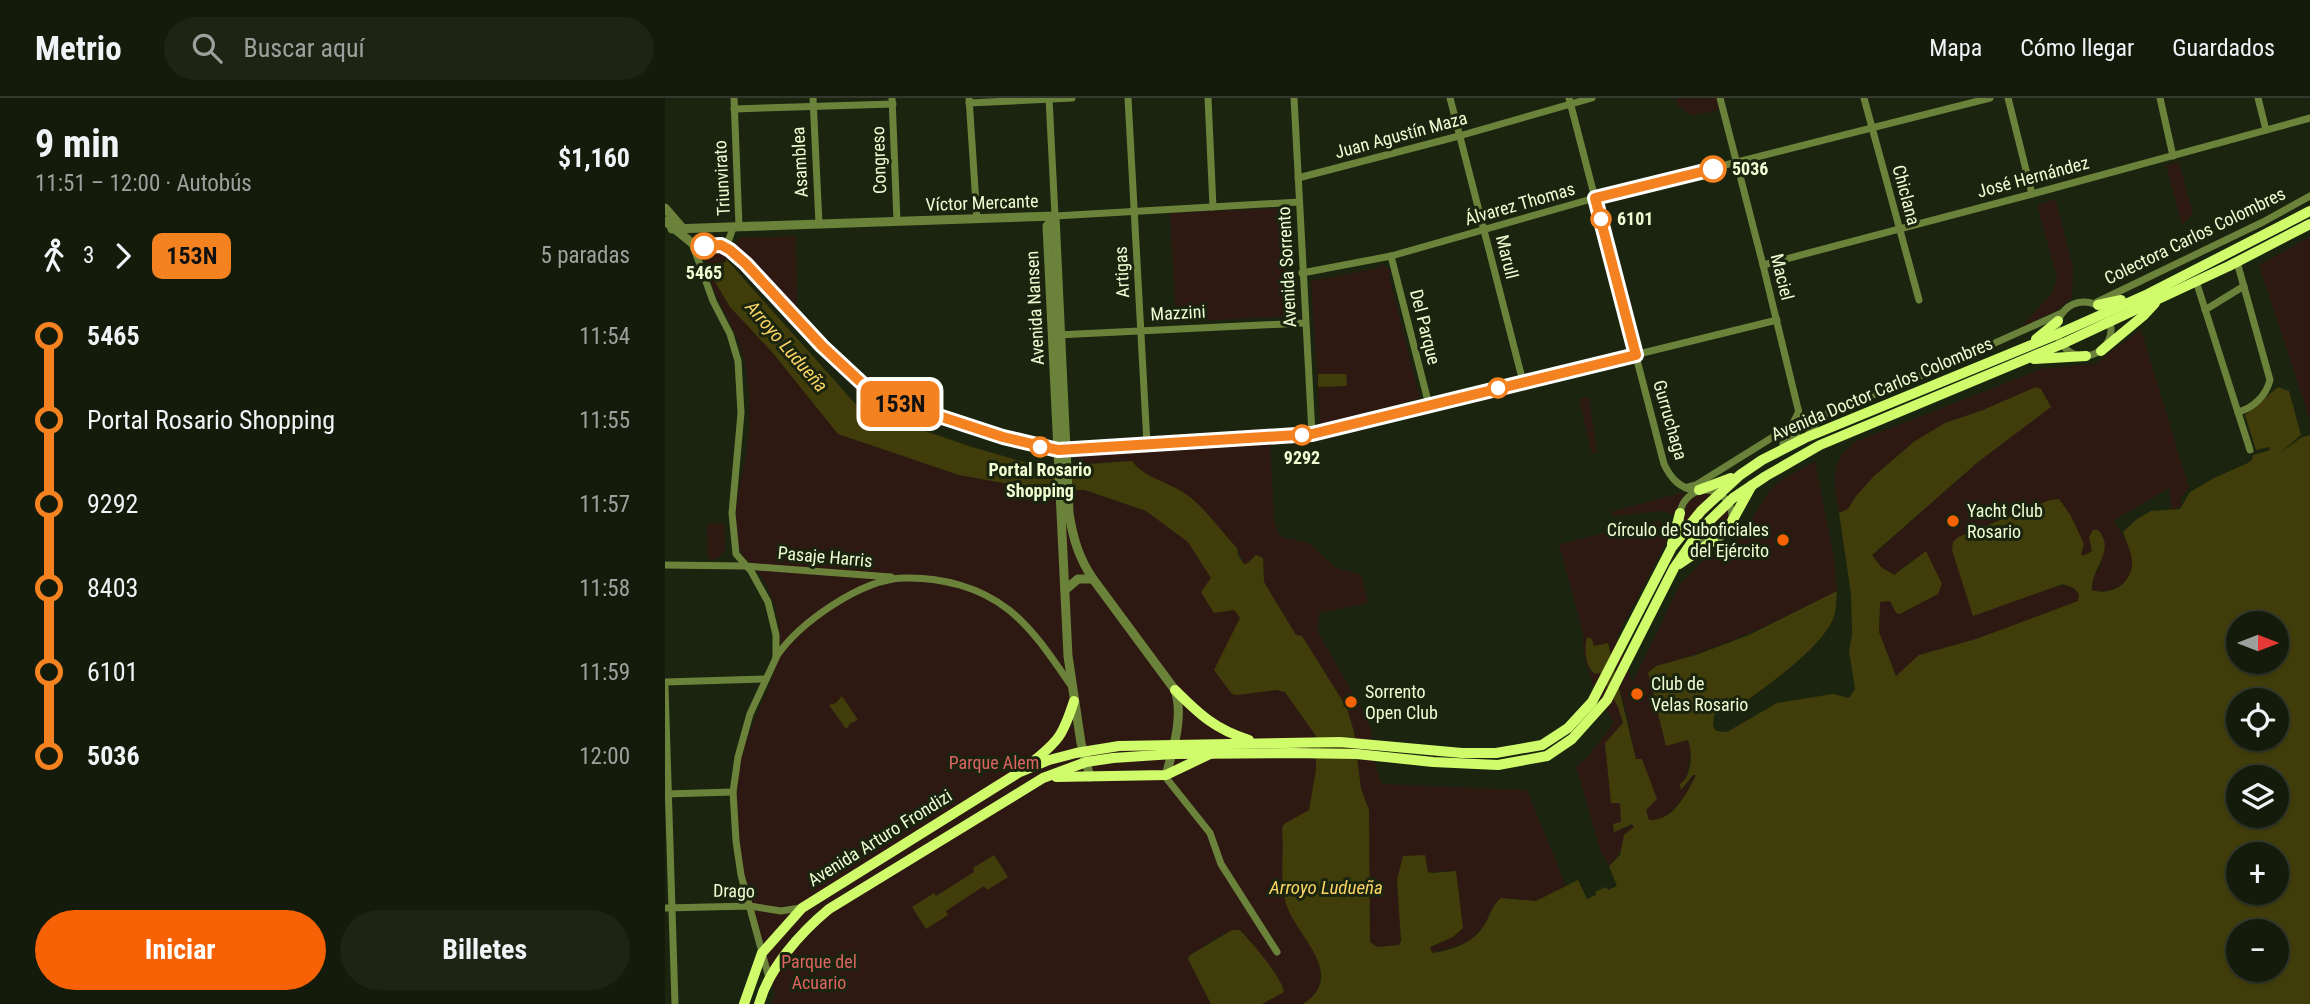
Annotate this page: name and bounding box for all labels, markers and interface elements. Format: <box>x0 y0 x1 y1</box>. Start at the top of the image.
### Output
search box <box>164 17 654 80</box>
text: Metrio <box>35 29 122 68</box>
icon: search <box>188 29 226 67</box>
text: Buscar aquí <box>244 33 365 63</box>
text: Mapa <box>1929 34 1982 62</box>
text: Cómo llegar <box>2020 34 2134 62</box>
text: Guardados <box>2172 34 2275 62</box>
street label: Juan Agustín Maza <box>1332 107 1469 162</box>
text: 9 min <box>35 122 119 166</box>
street label: Asamblea <box>787 126 812 198</box>
street label: Congreso <box>867 126 890 194</box>
street label: Triunvirato <box>709 140 734 216</box>
text: $1,160 <box>558 143 630 173</box>
street label: José Hernández <box>1975 151 2091 202</box>
marker: 5036 <box>1700 156 1726 182</box>
place label: 5036 <box>1732 158 1768 179</box>
street label: Chiclana <box>1888 162 1925 227</box>
text: 11:51 – 12:00 · Autobús <box>35 170 252 197</box>
street label: Álvarez Thomas <box>1462 178 1577 229</box>
street label: Colectora Carlos Colombres <box>2101 183 2289 289</box>
street label: Víctor Mercante <box>925 190 1039 215</box>
street label: Avenida Sorrento <box>1273 206 1300 328</box>
place label: 6101 <box>1617 208 1653 229</box>
marker: 6101 <box>1591 209 1611 229</box>
marker: 5465 <box>691 233 717 259</box>
street label: Marull <box>1492 233 1523 281</box>
icon: walk <box>35 237 73 275</box>
icon: forward <box>104 237 142 275</box>
text: 3 <box>83 242 94 269</box>
text: 153N <box>166 242 217 270</box>
text: 5 paradas <box>541 242 630 269</box>
street label: Artigas <box>1110 246 1133 298</box>
street label: Avenida Nansen <box>1021 250 1048 366</box>
street label: Maciel <box>1767 251 1798 302</box>
place label: 5465 <box>686 262 722 283</box>
street label: Del Parque <box>1406 287 1445 367</box>
water label: Arroyo Ludueña <box>740 295 833 397</box>
street label: Mazzini <box>1150 301 1206 324</box>
text: 5465 <box>87 321 140 351</box>
text: 11:54 <box>579 323 630 350</box>
street label: Avenida Doctor Carlos Colombres <box>1768 332 1996 445</box>
street label: Gurruchaga <box>1649 377 1692 462</box>
unlabelled marker <box>1488 378 1508 398</box>
line badge: 153N <box>851 381 949 427</box>
text: 153N <box>874 390 926 418</box>
text: Portal Rosario Shopping <box>87 405 335 435</box>
text: 11:55 <box>579 407 630 434</box>
marker: 9292 <box>1292 425 1312 445</box>
marker: Portal Rosario Shopping <box>1030 437 1050 457</box>
place label: 9292 <box>1284 447 1320 468</box>
place label: Portal Rosario Shopping <box>988 459 1092 501</box>
text: 9292 <box>87 489 138 519</box>
text: 11:57 <box>579 491 630 518</box>
place label: Yacht Club Rosario <box>1967 500 2043 542</box>
marker: Yacht Club Rosario <box>1945 513 1961 529</box>
place label: Círculo de Suboficiales del Ejército <box>1607 519 1769 561</box>
marker: Círculo de Suboficiales del Ejército <box>1775 532 1791 548</box>
street label: Pasaje Harris <box>777 542 873 571</box>
text: 8403 <box>87 573 138 603</box>
text: 11:58 <box>579 575 630 602</box>
north arrow <box>2226 611 2289 674</box>
map controls <box>2226 611 2289 982</box>
text: 6101 <box>87 657 138 687</box>
text: 11:59 <box>579 659 630 686</box>
place label: Club de Velas Rosario <box>1651 673 1748 715</box>
place label: Sorrento Open Club <box>1365 681 1438 723</box>
marker: Club de Velas Rosario <box>1629 686 1645 702</box>
button: locate <box>2226 688 2289 751</box>
marker: Sorrento Open Club <box>1343 694 1359 710</box>
text: 5036 <box>87 741 140 771</box>
text: 12:00 <box>579 743 630 770</box>
park label: Parque Alem <box>949 752 1039 773</box>
button: layers <box>2226 765 2289 828</box>
street label: Avenida Arturo Frondizi <box>804 785 956 890</box>
button: + <box>2226 842 2289 905</box>
water label: Arroyo Ludueña <box>1268 876 1383 899</box>
street label: Drago <box>713 880 755 901</box>
button: Iniciar <box>35 910 326 990</box>
button: Billetes <box>340 910 630 990</box>
button: − <box>2226 919 2289 982</box>
park label: Parque del Acuario <box>781 951 857 993</box>

